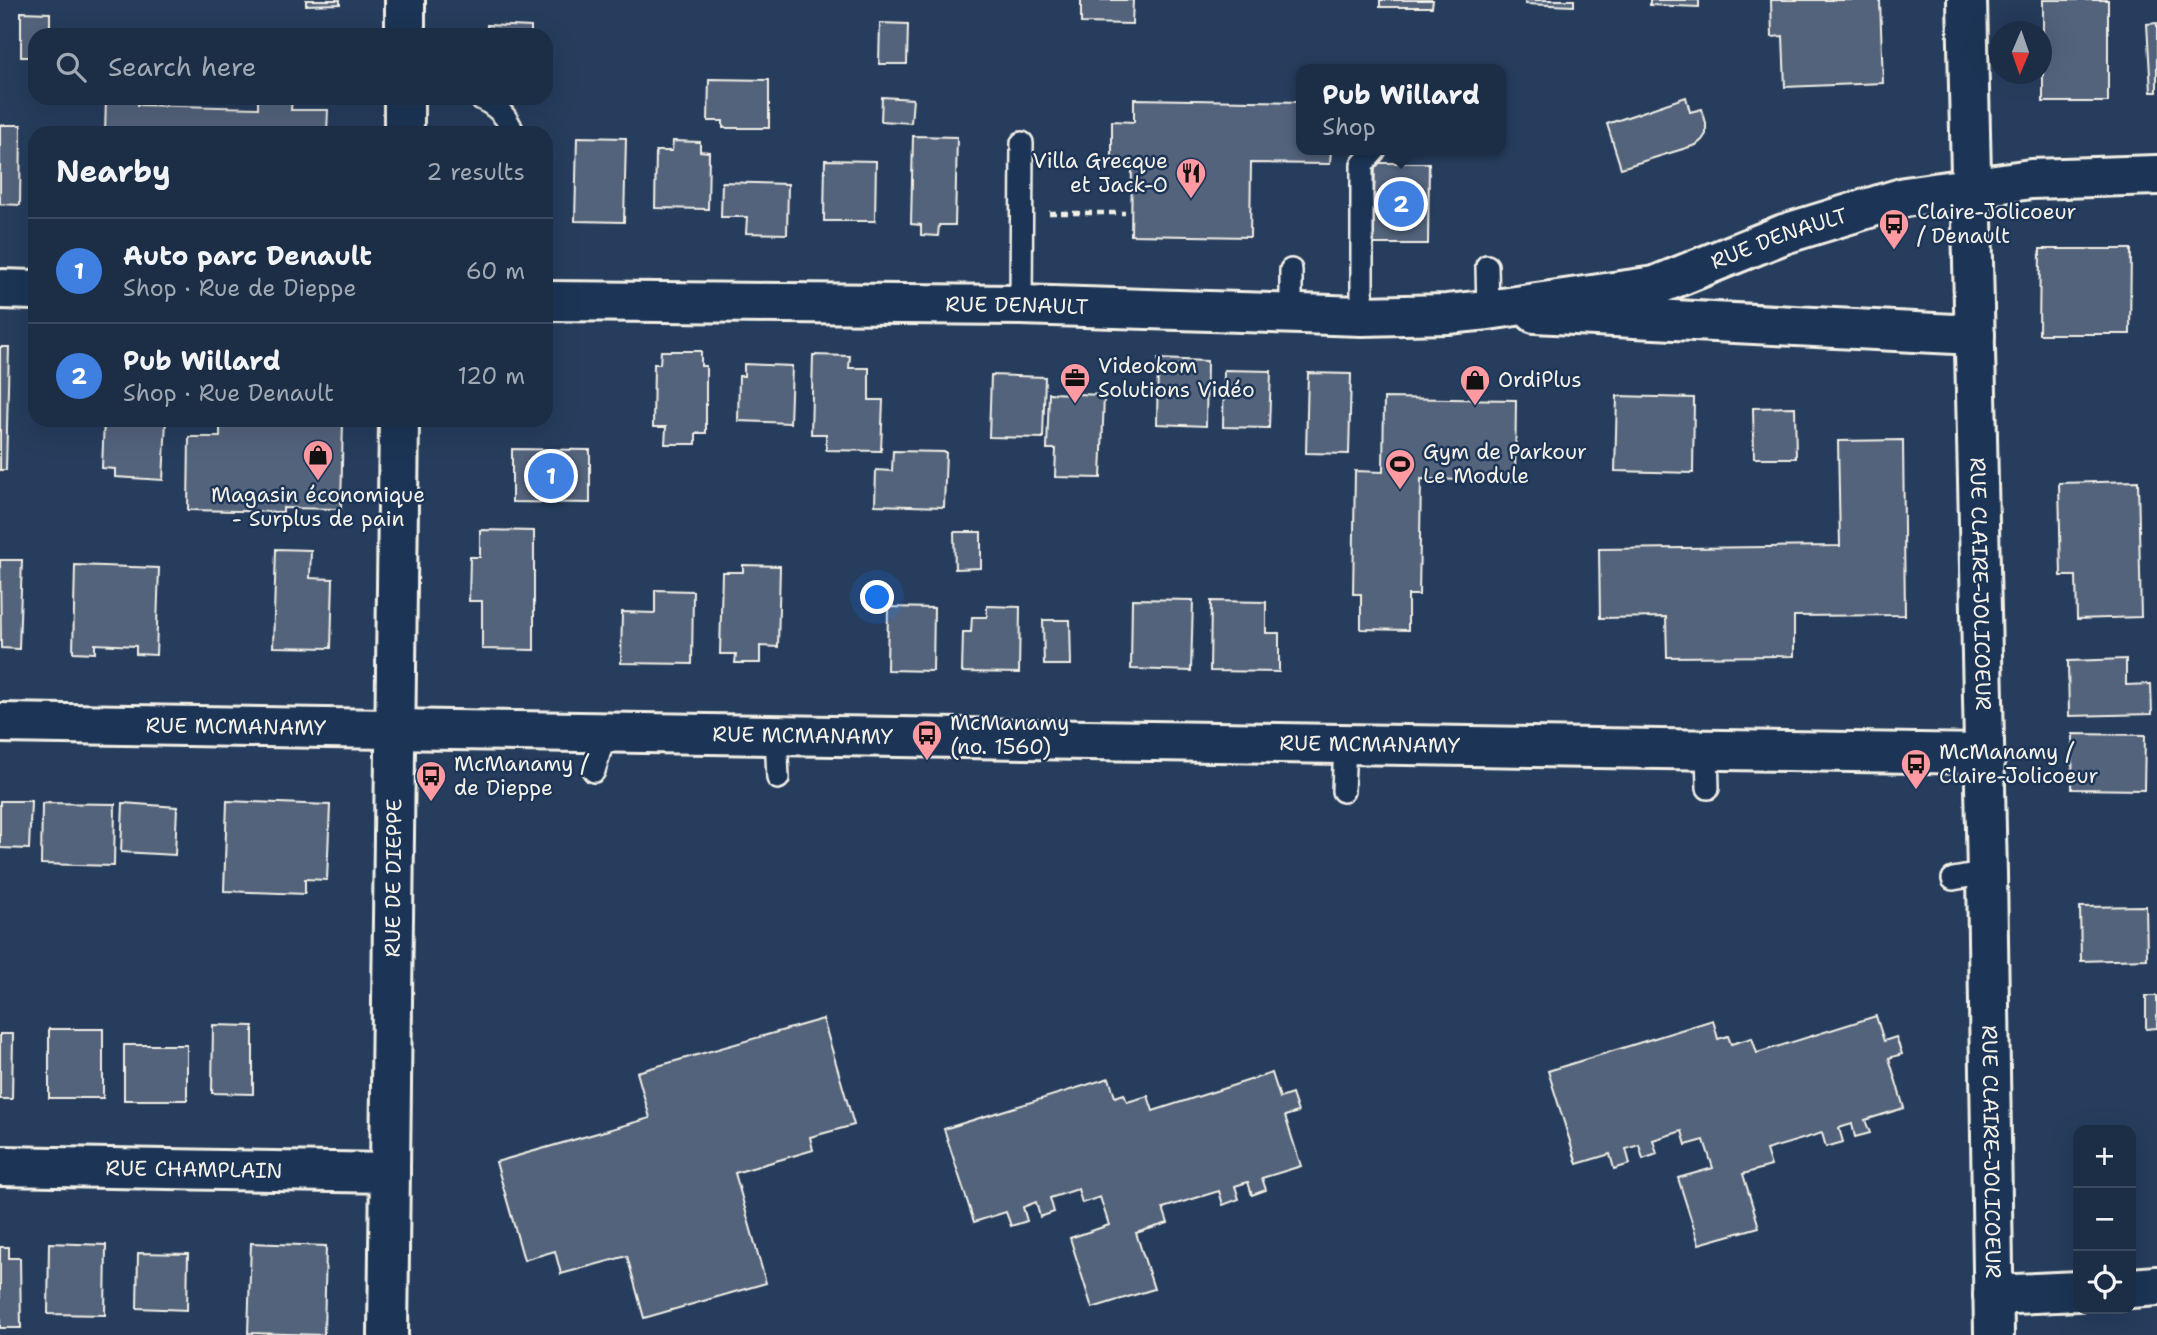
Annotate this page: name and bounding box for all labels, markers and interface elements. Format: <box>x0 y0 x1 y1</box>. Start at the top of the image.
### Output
north arrow <box>1989 21 2052 84</box>
search box <box>28 28 553 105</box>
icon: search <box>52 48 90 86</box>
text: Search here <box>108 49 257 84</box>
popup <box>1296 64 1506 155</box>
text: Pub Willard <box>1322 77 1480 112</box>
text: Shop <box>1322 112 1376 142</box>
place label: Villa Grecque et Jack-O <box>1033 147 1168 199</box>
text: Nearby <box>56 151 171 192</box>
restaurant icon: Villa Grecque et Jack-O <box>1174 156 1208 200</box>
text: 2 results <box>426 157 525 187</box>
pin: 2 <box>1378 178 1424 230</box>
place label: Claire-Jolicoeur / Denault <box>1917 198 2076 250</box>
street label: RUE DENAULT <box>1707 201 1851 276</box>
bus stop icon: Claire-Jolicoeur / Denault <box>1877 207 1911 251</box>
text: Auto parc Denault <box>123 238 372 273</box>
text: 1 <box>74 256 84 286</box>
text: 60 m <box>466 256 525 286</box>
text: Shop · Rue de Dieppe <box>123 273 357 303</box>
street label: RUE DENAULT <box>945 290 1089 321</box>
text: Pub Willard <box>123 343 281 378</box>
place label: Videokom Solutions Vidéo <box>1098 352 1255 404</box>
text: 2 <box>71 361 87 391</box>
text: 120 m <box>457 361 525 391</box>
office icon: Videokom Solutions Vidéo <box>1058 361 1092 405</box>
shop icon: OrdiPlus <box>1458 363 1492 407</box>
place label: OrdiPlus <box>1498 366 1582 394</box>
text: Shop · Rue Denault <box>123 378 334 408</box>
shop icon: Magasin économique - Surplus de pain <box>301 438 335 482</box>
place label: Gym de Parkour Le Module <box>1423 438 1587 490</box>
sports icon: Gym de Parkour Le Module <box>1383 447 1417 491</box>
pin: 1 <box>528 450 574 502</box>
street label: RUE CLAIRE-JOLICOEUR <box>1963 457 1997 711</box>
place label: Magasin économique - Surplus de pain <box>211 481 425 533</box>
your location <box>860 580 894 614</box>
place label: McManamy (no. 1560) <box>950 709 1069 761</box>
street label: RUE MCMANAMY <box>145 711 327 742</box>
bus stop icon: McManamy (no. 1560) <box>910 718 944 762</box>
street label: RUE MCMANAMY <box>712 720 894 751</box>
street label: RUE MCMANAMY <box>1279 729 1461 760</box>
place label: McManamy / Claire-Jolicoeur <box>1939 738 2098 790</box>
bus stop icon: McManamy / Claire-Jolicoeur <box>1899 747 1933 791</box>
place label: McManamy / de Dieppe <box>454 750 589 802</box>
bus stop icon: McManamy / de Dieppe <box>414 759 448 803</box>
street label: RUE DE DIEPPE <box>379 798 408 958</box>
street label: RUE CLAIRE-JOLICOEUR <box>1975 1025 2007 1279</box>
map controls <box>2073 1125 2136 1314</box>
button: + <box>2073 1125 2136 1188</box>
street label: RUE CHAMPLAIN <box>105 1154 283 1185</box>
button: − <box>2073 1188 2136 1251</box>
button: locate <box>2073 1251 2136 1314</box>

